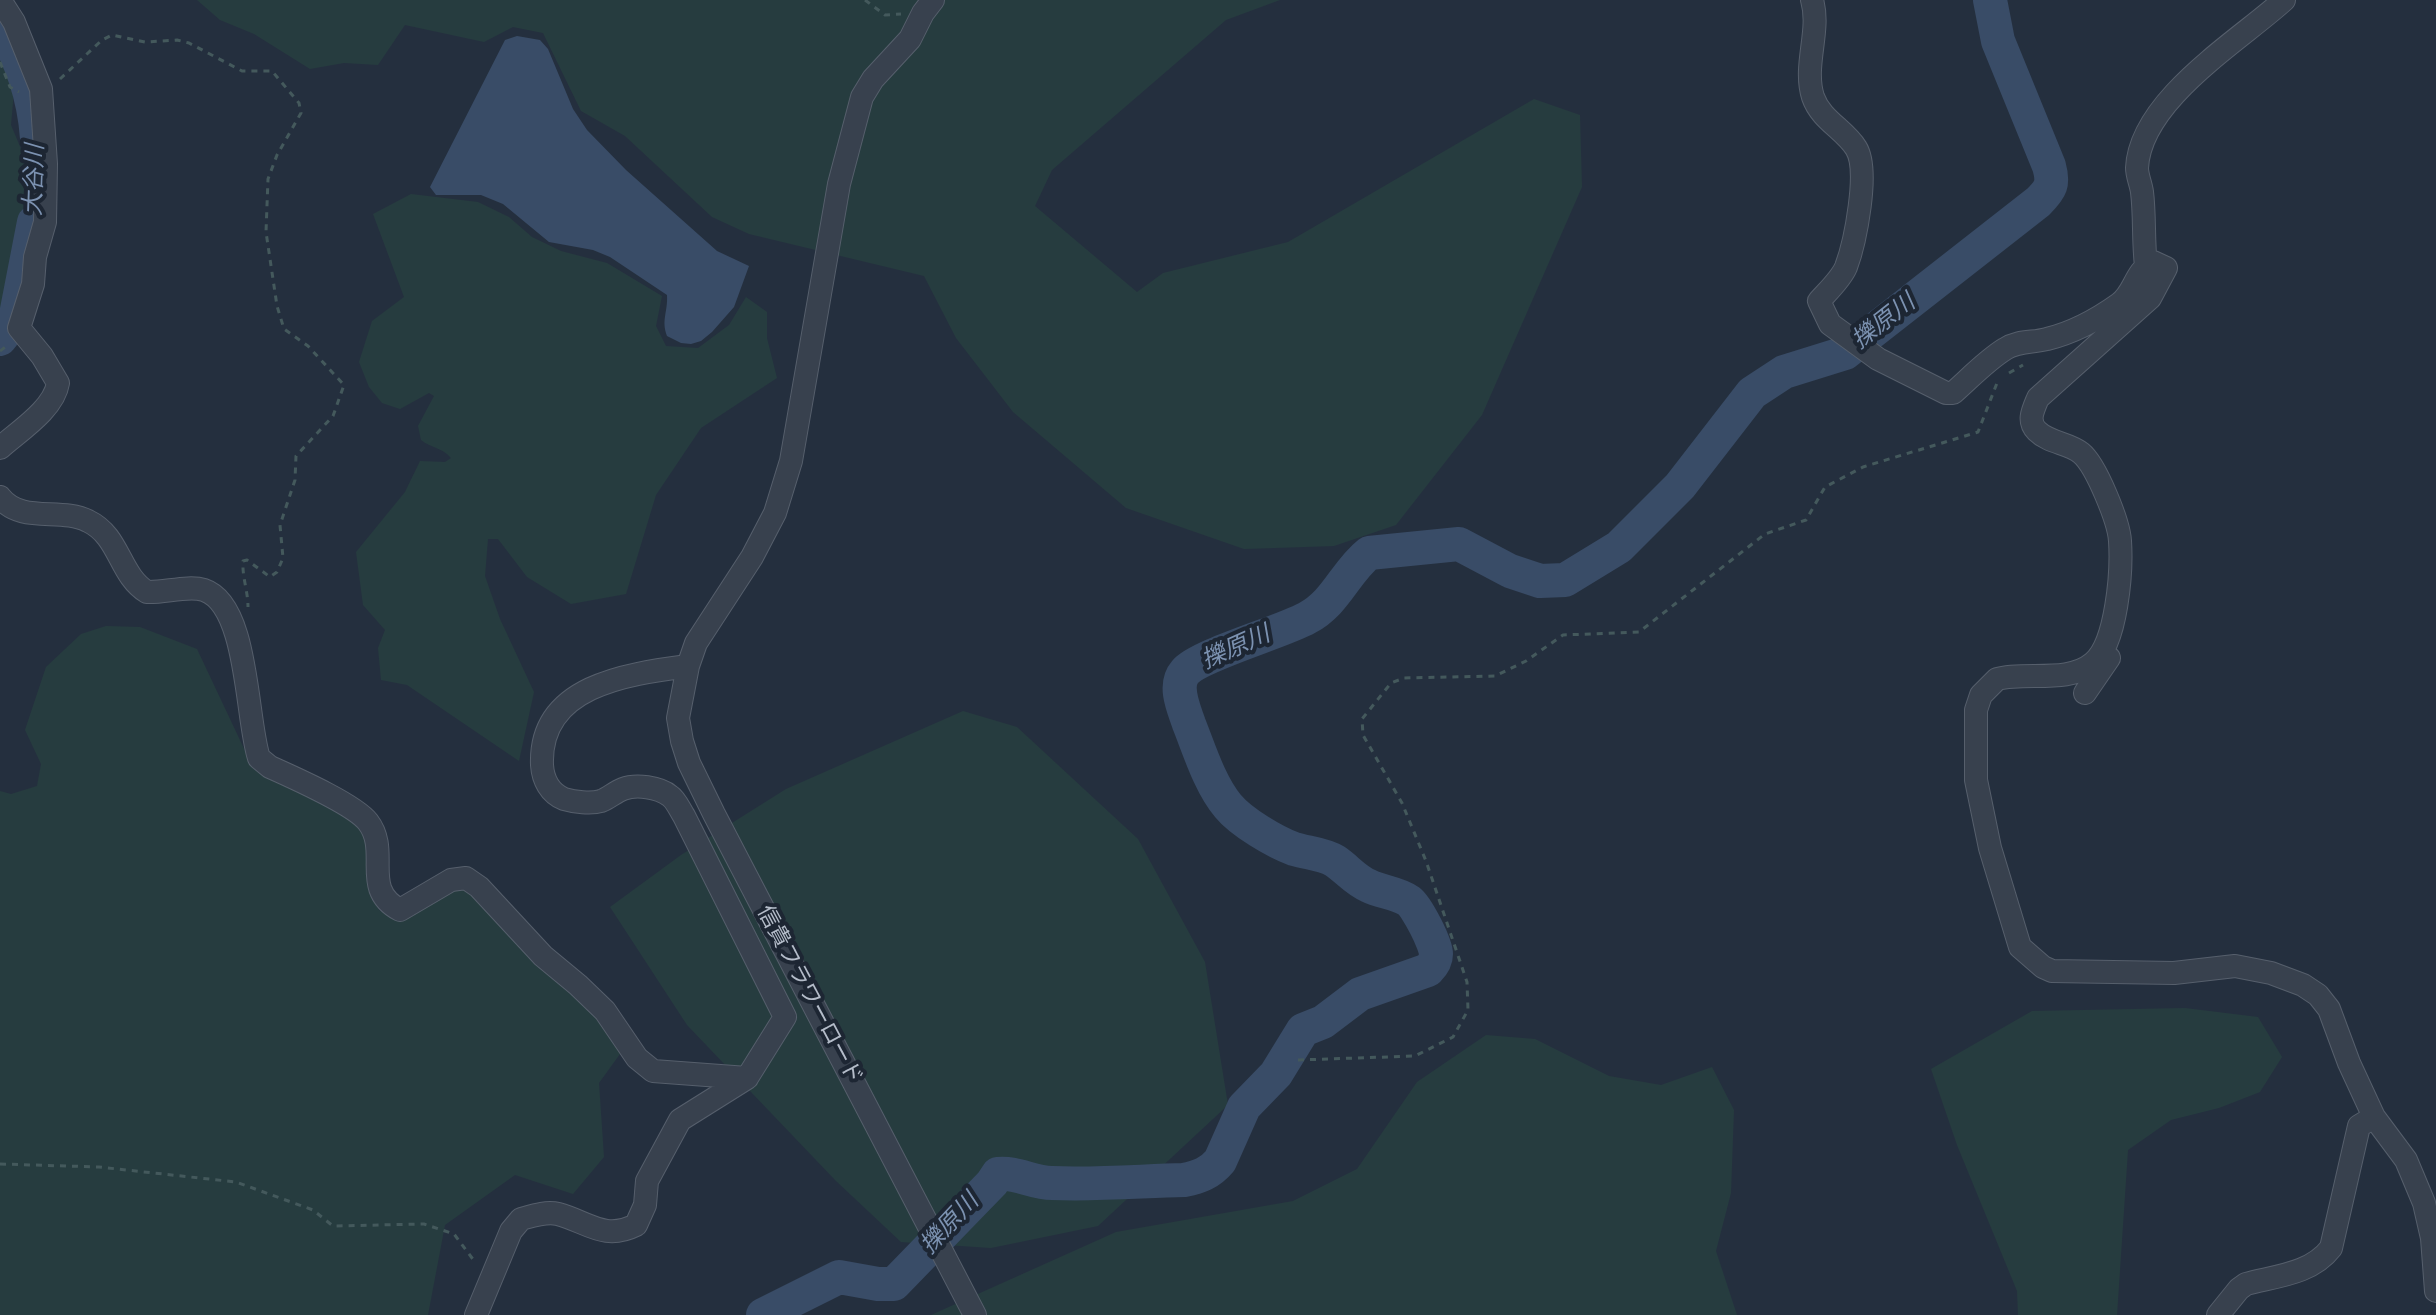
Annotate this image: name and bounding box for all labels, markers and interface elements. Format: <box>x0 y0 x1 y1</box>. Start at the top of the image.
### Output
water label: 大谷川 <box>19 144 51 216</box>
water label: 擽原川 <box>1847 288 1921 356</box>
water label: 擽原川 <box>1197 620 1275 676</box>
street label: 信貴フラワーロード <box>751 901 867 1089</box>
water label: 擽原川 <box>915 1188 985 1260</box>

